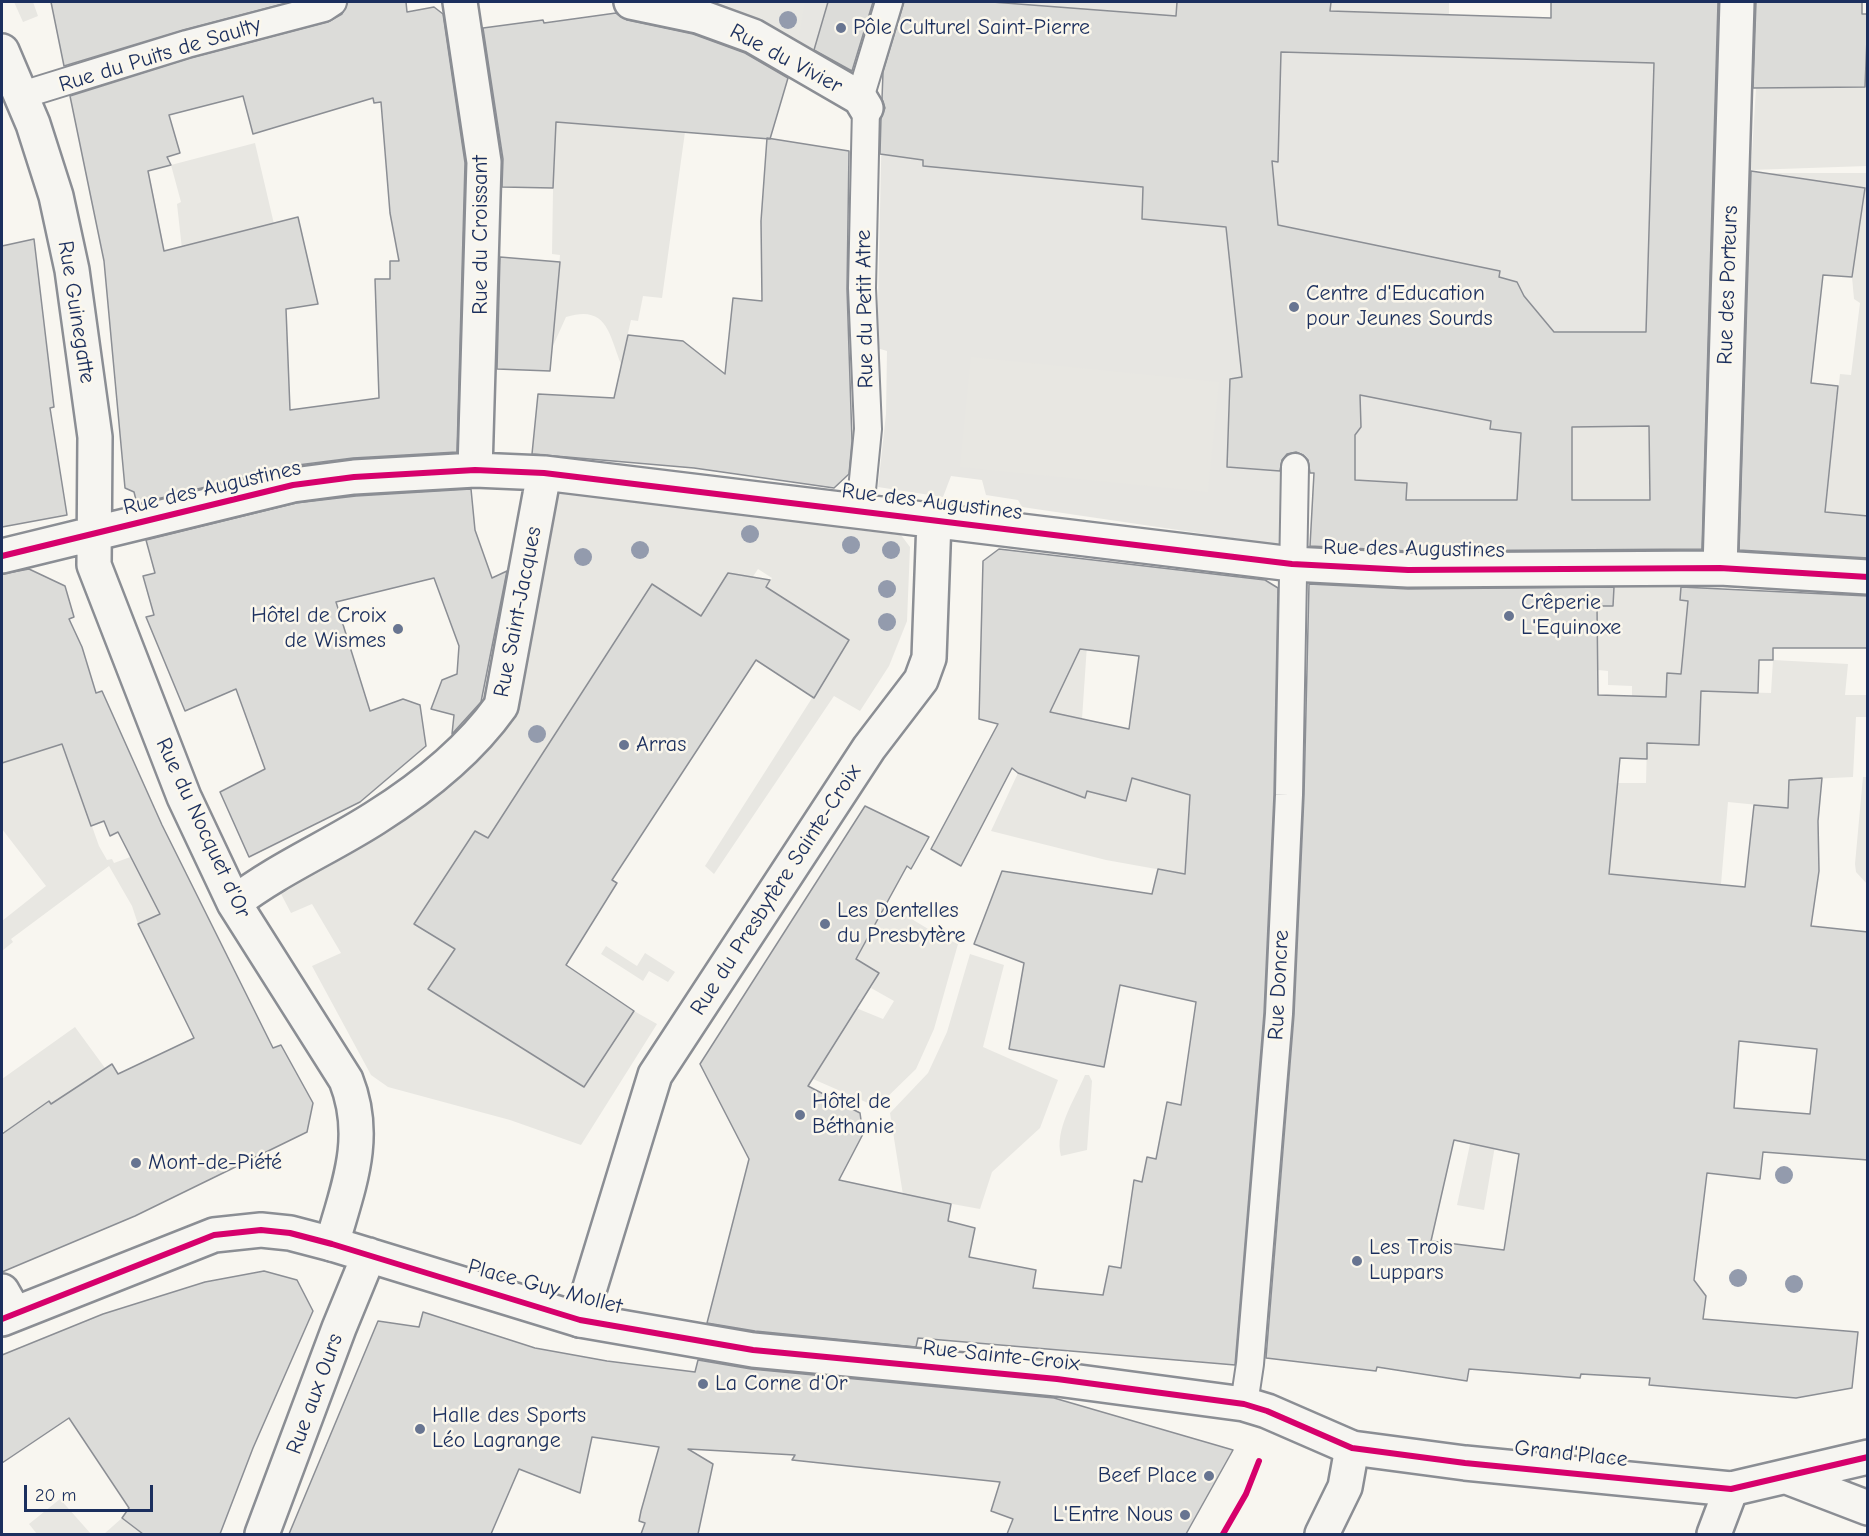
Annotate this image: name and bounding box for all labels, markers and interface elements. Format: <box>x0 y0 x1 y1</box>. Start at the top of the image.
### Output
street label: Rue du Puits de Saulty <box>56 12 264 98</box>
place label: Pôle Culturel Saint-Pierre <box>853 15 1090 41</box>
street label: Rue du Vivier <box>725 18 847 100</box>
marker: Pôle Culturel Saint-Pierre <box>834 21 848 35</box>
street label: Rue du Croissant <box>468 155 494 315</box>
street label: Rue des Porteurs <box>1712 205 1744 365</box>
street label: Rue du Petit Atre <box>850 229 880 389</box>
street label: Rue Guinegatte <box>52 239 100 385</box>
place label: Centre d'Education pour Jeunes Sourds <box>1306 281 1493 332</box>
marker: Centre d'Education pour Jeunes Sourds <box>1287 300 1301 314</box>
street label: Rue des Augustines <box>121 455 303 521</box>
street label: Rue des Augustines <box>840 478 1024 526</box>
street label: Rue Saint-Jacques <box>489 524 547 700</box>
street label: Rue des Augustines <box>1323 534 1505 564</box>
place label: Crêperie L'Equinoxe <box>1521 590 1621 642</box>
place label: Hôtel de Croix de Wismes <box>251 603 386 654</box>
marker: Crêperie L'Equinoxe <box>1502 609 1516 623</box>
marker: Hôtel de Croix de Wismes <box>391 622 405 636</box>
place label: Arras <box>636 732 686 758</box>
street label: Rue du Nocquet d'Or <box>150 734 256 922</box>
marker: Arras <box>617 738 631 752</box>
street label: Rue du Presbytère Sainte-Croix <box>685 760 867 1020</box>
place label: Les Dentelles du Presbytère <box>837 898 966 950</box>
marker: Les Dentelles du Presbytère <box>818 917 832 931</box>
street label: Rue Doncre <box>1263 929 1295 1041</box>
place label: Hôtel de Béthanie <box>812 1089 894 1140</box>
marker: Hôtel de Béthanie <box>793 1108 807 1122</box>
place label: Mont-de-Piété <box>148 1150 282 1176</box>
marker: Mont-de-Piété <box>129 1156 143 1170</box>
place label: Les Trois Luppars <box>1369 1235 1453 1286</box>
street label: Place Guy Mollet <box>465 1254 625 1320</box>
marker: Les Trois Luppars <box>1350 1254 1364 1268</box>
street label: Rue aux Ours <box>281 1330 349 1458</box>
street label: Rue Sainte-Croix <box>921 1335 1081 1377</box>
place label: La Corne d'Or <box>715 1371 848 1397</box>
marker: La Corne d'Or <box>696 1377 710 1391</box>
place label: Halle des Sports Léo Lagrange <box>432 1403 586 1454</box>
marker: Halle des Sports Léo Lagrange <box>413 1422 427 1436</box>
street label: Grand'Place <box>1513 1435 1629 1473</box>
place label: Beef Place <box>1098 1463 1197 1489</box>
marker: Beef Place <box>1202 1469 1216 1483</box>
scale bar <box>27 1473 156 1511</box>
text: 20 m <box>35 1485 76 1506</box>
place label: L'Entre Nous <box>1053 1502 1173 1528</box>
marker: L'Entre Nous <box>1178 1508 1192 1522</box>

